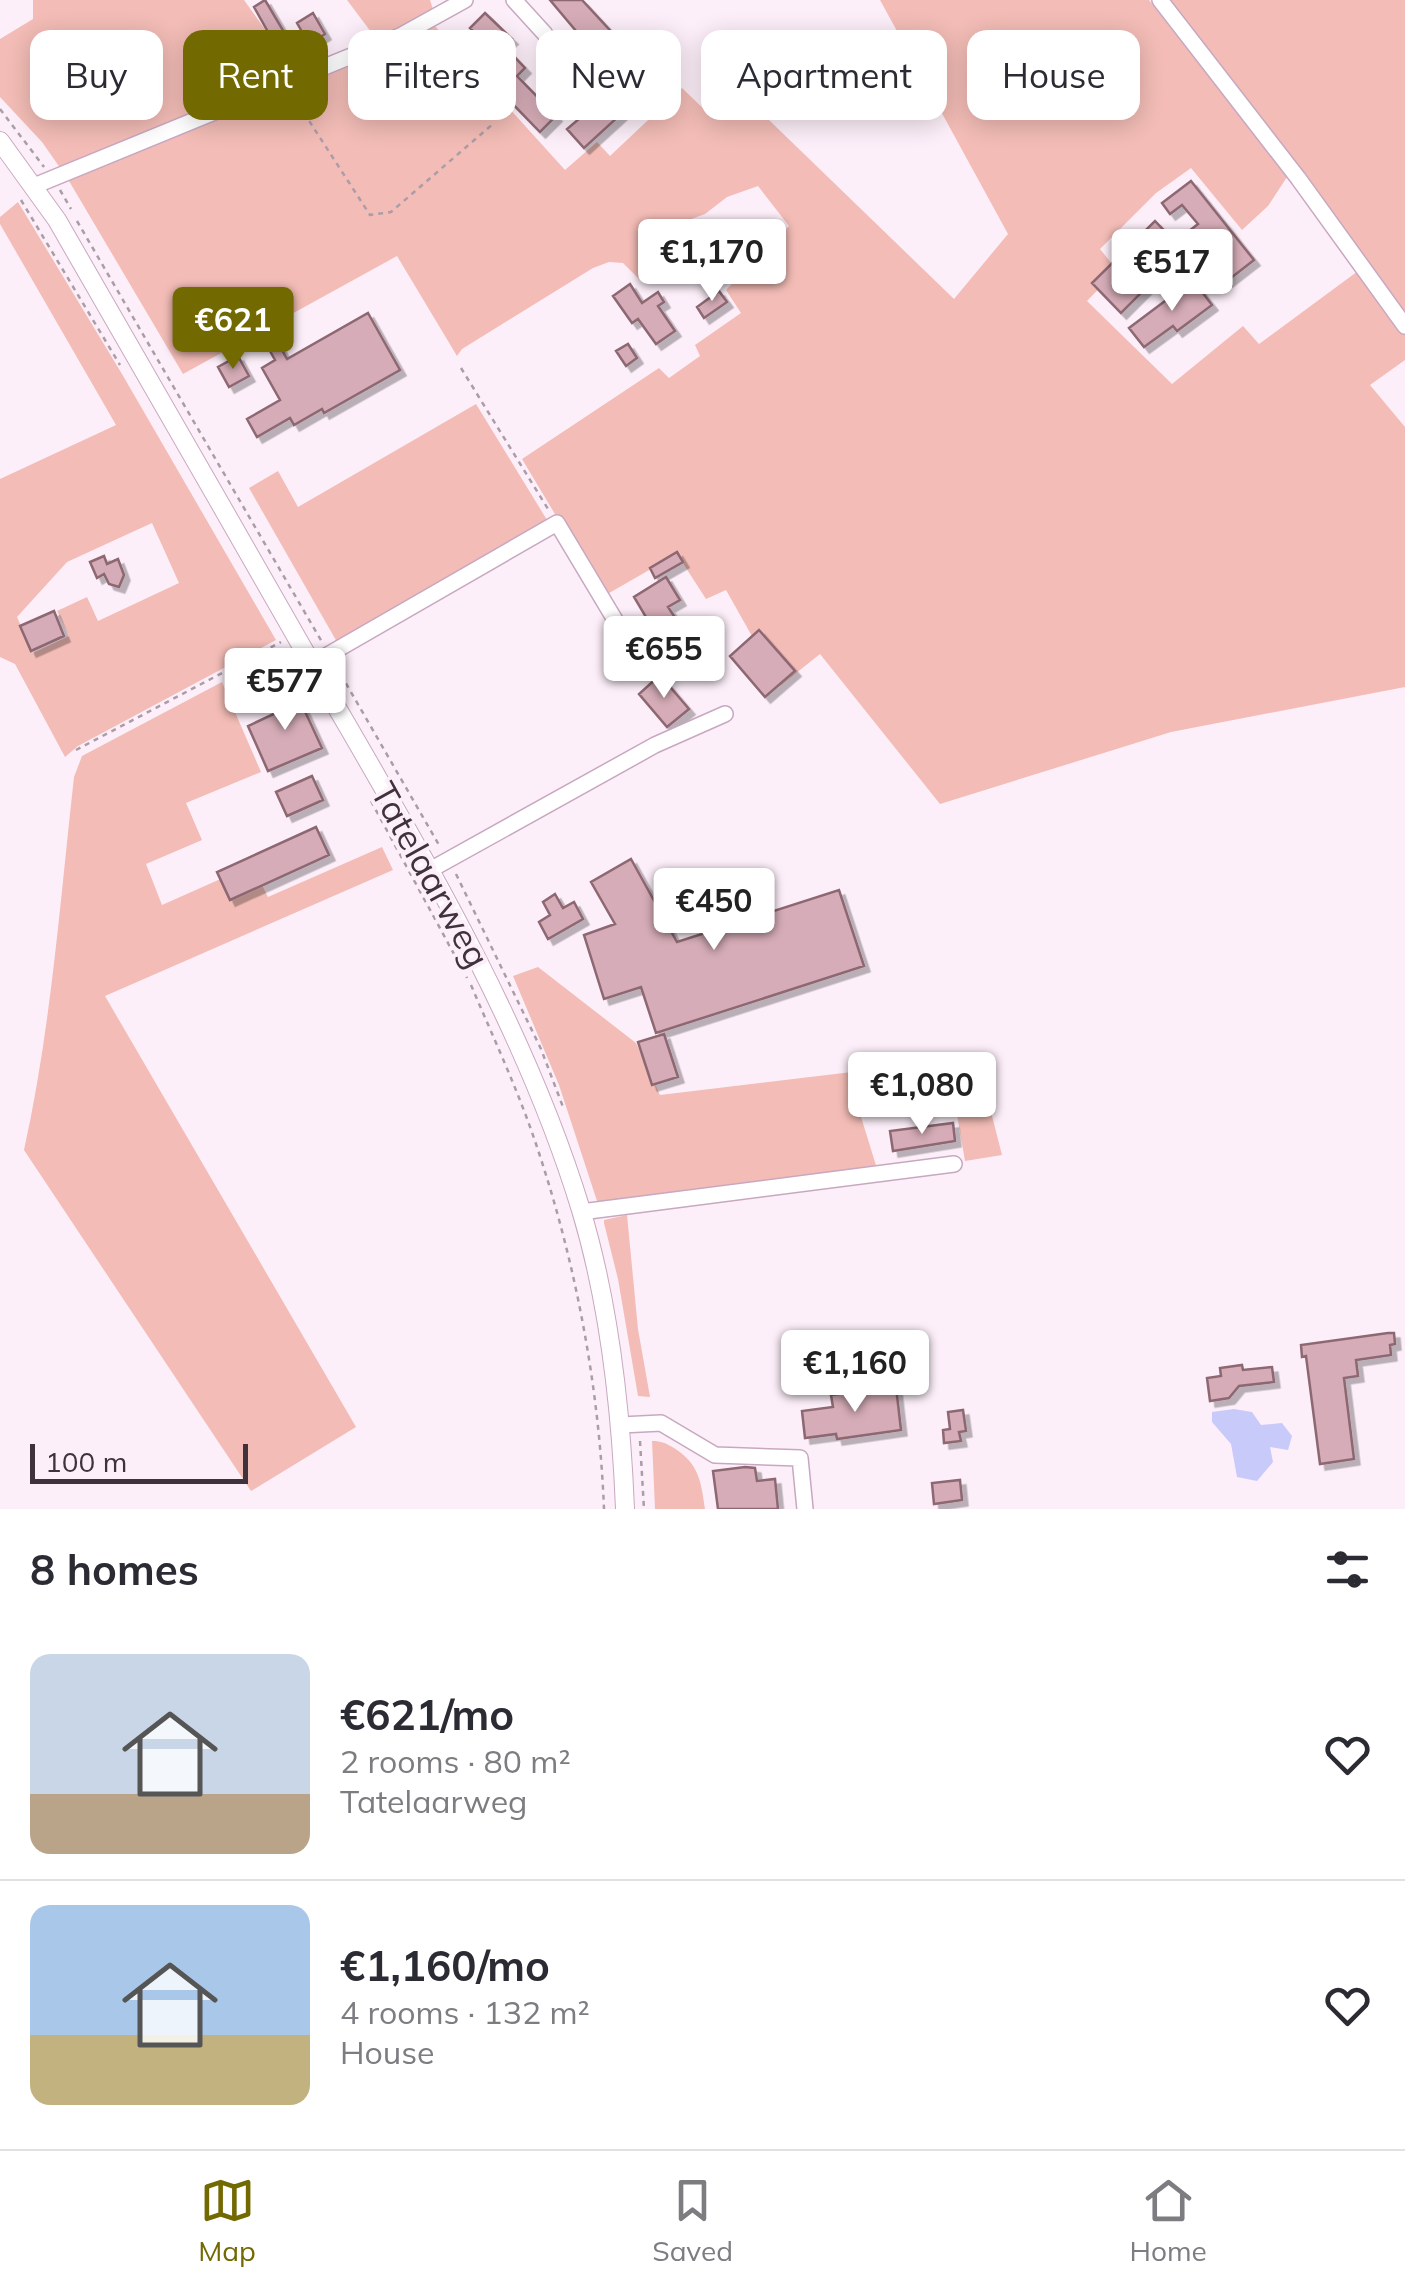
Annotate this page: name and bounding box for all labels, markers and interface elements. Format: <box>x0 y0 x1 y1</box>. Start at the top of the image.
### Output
chip: Buy <box>30 30 163 120</box>
chip: Rent <box>183 30 328 120</box>
chip: Filters <box>348 30 516 120</box>
chip: New <box>536 30 681 120</box>
chip: Apartment <box>701 30 947 120</box>
chip: House <box>967 30 1140 120</box>
pin: €1,170 <box>631 219 793 304</box>
pin: €517 <box>1113 229 1231 314</box>
text: €1,170 <box>660 231 764 271</box>
text: €517 <box>1134 241 1210 281</box>
pin: €621 <box>174 287 292 372</box>
text: €621 <box>195 299 271 339</box>
pin: €655 <box>605 616 723 701</box>
text: €655 <box>626 628 702 668</box>
pin: €577 <box>226 648 344 733</box>
text: €577 <box>247 660 323 700</box>
street label: Tatelaarweg <box>362 774 500 975</box>
pin: €450 <box>655 868 773 953</box>
text: €450 <box>676 880 752 920</box>
pin: €1,080 <box>841 1052 1003 1137</box>
text: €1,080 <box>870 1064 974 1104</box>
pin: €1,160 <box>774 1330 936 1415</box>
text: €1,160 <box>803 1342 907 1382</box>
scale bar <box>30 1439 248 1484</box>
text: 100 m <box>45 1444 127 1479</box>
icon: filters <box>1320 1542 1375 1597</box>
text: 8 homes <box>30 1543 199 1596</box>
text: €621/mo <box>340 1688 514 1741</box>
icon: home <box>110 1694 230 1814</box>
icon: heart <box>1320 1727 1375 1782</box>
text: 2 rooms · 80 m² <box>340 1741 571 1781</box>
text: Tatelaarweg <box>340 1781 527 1821</box>
text: €1,160/mo <box>340 1939 550 1992</box>
icon: home <box>110 1945 230 2065</box>
icon: heart <box>1320 1978 1375 2033</box>
text: 4 rooms · 132 m² <box>340 1992 590 2032</box>
text: House <box>340 2032 435 2072</box>
tab: Map <box>198 2173 256 2268</box>
tab: Saved <box>652 2173 733 2268</box>
tab: Home <box>1129 2173 1207 2268</box>

